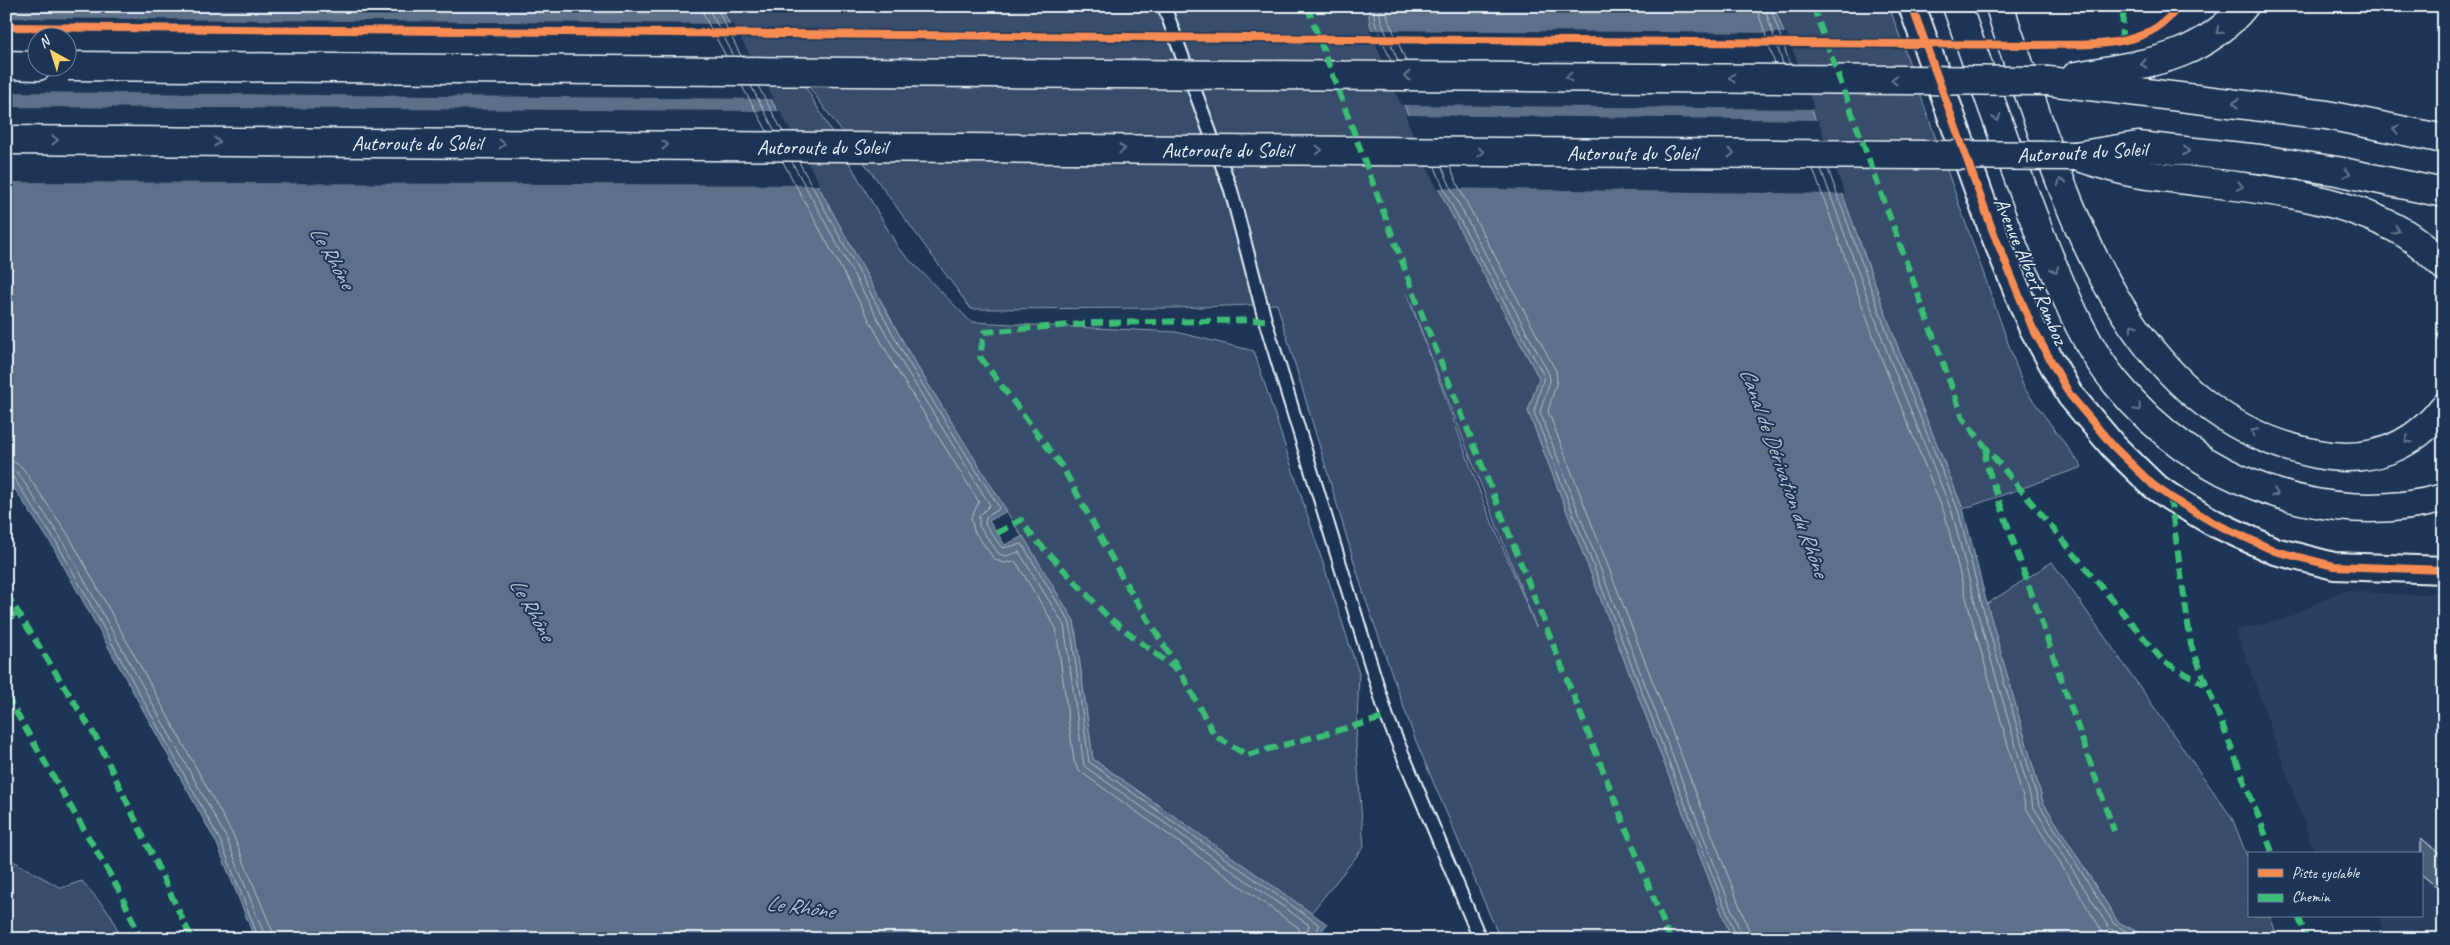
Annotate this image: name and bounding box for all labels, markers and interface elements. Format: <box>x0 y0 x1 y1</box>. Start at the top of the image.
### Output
one-way arrow <box>2216 25 2225 33</box>
north arrow <box>28 28 78 78</box>
text: N <box>35 31 55 52</box>
one-way arrow <box>2139 58 2148 68</box>
one-way arrow <box>1402 71 1410 81</box>
one-way arrow <box>1565 72 1572 82</box>
one-way arrow <box>1727 73 1735 84</box>
one-way arrow <box>1890 75 1898 85</box>
one-way arrow <box>2231 98 2239 109</box>
one-way arrow <box>1991 113 2001 122</box>
one-way arrow <box>2392 124 2400 135</box>
street label: Autoroute du Soleil <box>352 130 486 156</box>
street label: Autoroute du Soleil <box>757 134 891 160</box>
one-way arrow <box>52 135 59 145</box>
street label: Autoroute du Soleil <box>2016 135 2151 168</box>
one-way arrow <box>214 137 222 147</box>
street label: Autoroute du Soleil <box>1162 137 1296 163</box>
one-way arrow <box>499 139 507 149</box>
one-way arrow <box>662 140 669 150</box>
street label: Autoroute du Soleil <box>1567 140 1701 166</box>
one-way arrow <box>1118 144 1126 154</box>
one-way arrow <box>1316 145 1323 155</box>
one-way arrow <box>2182 145 2190 156</box>
one-way arrow <box>1478 146 1486 157</box>
one-way arrow <box>1728 148 1736 158</box>
one-way arrow <box>2343 167 2352 177</box>
one-way arrow <box>2057 178 2067 187</box>
one-way arrow <box>2235 180 2244 190</box>
street label: Avenue Albert Ramboz <box>1988 193 2074 350</box>
water label: Le Rhône <box>303 221 363 297</box>
one-way arrow <box>2391 223 2400 234</box>
one-way arrow <box>2048 265 2059 274</box>
one-way arrow <box>2130 323 2139 333</box>
water label: Canal de Dérivation du Rhône <box>1733 364 1836 584</box>
one-way arrow <box>2132 402 2141 411</box>
one-way arrow <box>2250 429 2259 439</box>
one-way arrow <box>2405 433 2414 443</box>
one-way arrow <box>2270 487 2278 497</box>
water label: Le Rhône <box>503 573 563 649</box>
legend <box>2248 852 2422 918</box>
text: Piste cyclable <box>2292 864 2360 883</box>
text: Chemin <box>2292 888 2331 907</box>
water label: Le Rhône <box>765 889 839 925</box>

